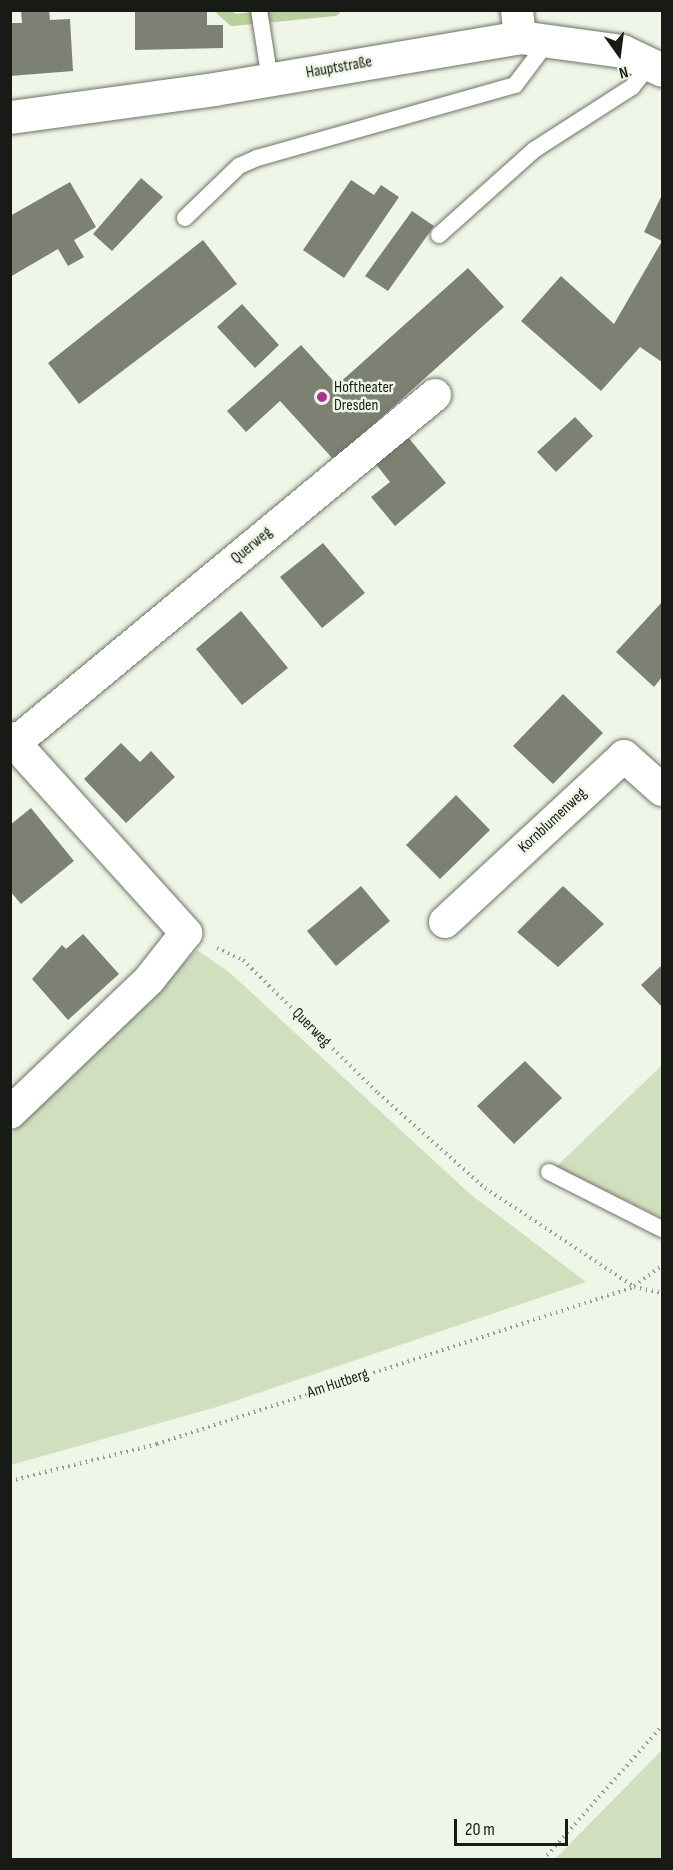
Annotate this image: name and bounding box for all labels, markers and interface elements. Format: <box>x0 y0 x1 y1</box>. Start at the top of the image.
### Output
north arrow <box>589 24 649 84</box>
street label: Hauptstraße <box>305 53 373 83</box>
text: N <box>617 62 630 82</box>
place label: Hoftheater Dresden <box>334 378 393 416</box>
marker: Hoftheater Dresden <box>315 390 329 404</box>
street label: Querweg <box>228 523 276 569</box>
street label: Kornblumenweg <box>515 784 591 858</box>
street label: Querweg <box>287 1004 335 1052</box>
street label: Am Hutberg <box>305 1365 371 1403</box>
scale bar <box>457 1807 571 1845</box>
text: 20 m <box>465 1819 495 1840</box>

